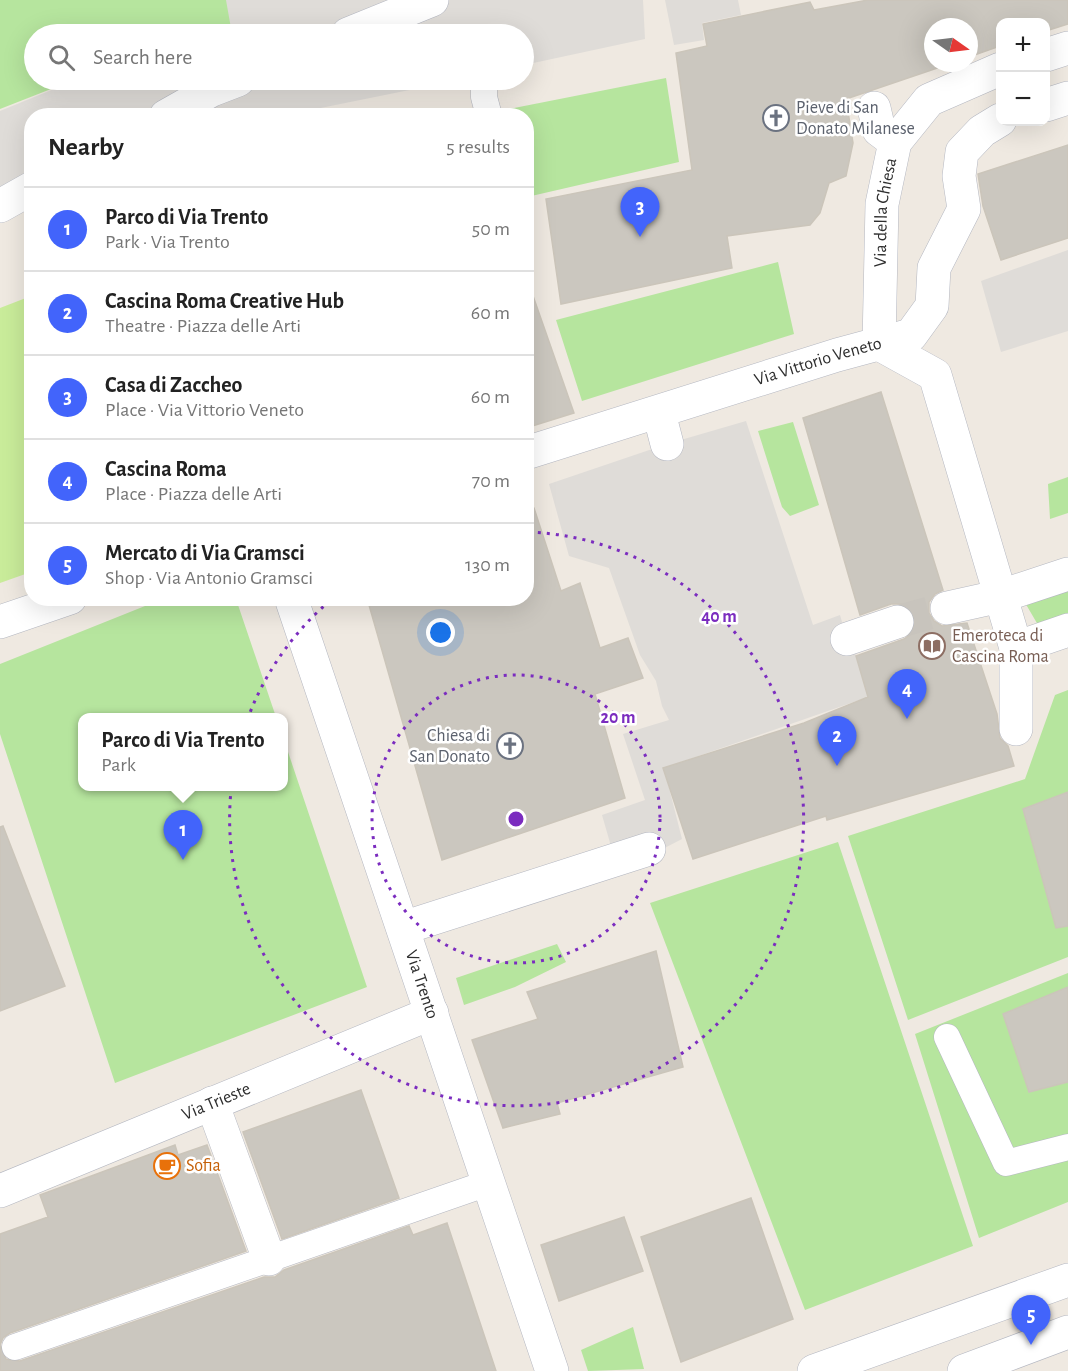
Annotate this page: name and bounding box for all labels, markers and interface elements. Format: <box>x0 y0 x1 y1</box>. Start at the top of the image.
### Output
north arrow <box>924 18 978 72</box>
map controls <box>996 18 1050 126</box>
button: + <box>996 18 1050 72</box>
search box <box>24 24 534 90</box>
icon: search <box>45 41 78 74</box>
text: Search here <box>93 46 192 68</box>
button: − <box>996 72 1050 126</box>
place label: Pieve di San Donato Milanese <box>796 99 915 138</box>
church icon: Pieve di San Donato Milanese <box>761 103 791 133</box>
text: Nearby <box>48 134 124 160</box>
text: 5 results <box>446 137 510 157</box>
street label: Via della Chiesa <box>872 156 900 267</box>
pin: 3 <box>620 188 660 237</box>
text: Parco di Via Trento <box>105 206 268 228</box>
text: 1 <box>64 219 71 239</box>
text: 50 m <box>472 219 510 239</box>
text: Park · Via Trento <box>105 232 230 252</box>
text: Cascina Roma Creative Hub <box>105 290 344 312</box>
text: 2 <box>63 303 72 323</box>
text: 60 m <box>471 303 510 323</box>
text: Theatre · Piazza delle Arti <box>105 316 301 336</box>
street label: Via Vittorio Veneto <box>752 334 884 389</box>
text: Casa di Zaccheo <box>105 374 242 396</box>
text: 3 <box>63 387 72 407</box>
text: 60 m <box>471 387 510 407</box>
text: Place · Via Vittorio Veneto <box>105 400 304 420</box>
text: Cascina Roma <box>105 458 227 480</box>
text: 4 <box>62 471 73 491</box>
text: 70 m <box>472 471 510 491</box>
text: Place · Piazza delle Arti <box>105 484 282 504</box>
text: Mercato di Via Gramsci <box>105 542 305 564</box>
text: 5 <box>63 555 72 575</box>
text: 130 m <box>465 555 510 575</box>
text: Shop · Via Antonio Gramsci <box>105 568 313 588</box>
text: 40 m <box>701 608 737 626</box>
your location <box>426 618 455 647</box>
place label: Emeroteca di Cascina Roma <box>952 627 1049 666</box>
library icon: Emeroteca di Cascina Roma <box>917 631 947 661</box>
pin: 4 <box>888 670 926 719</box>
text: 20 m <box>600 709 636 727</box>
popup <box>78 713 288 791</box>
pin: 2 <box>818 716 856 766</box>
place label: Chiesa di San Donato <box>409 727 490 766</box>
text: Parco di Via Trento <box>101 729 265 751</box>
church icon: Chiesa di San Donato <box>495 731 525 761</box>
text: Park <box>101 755 136 775</box>
centre of rings <box>506 809 526 829</box>
pin: 1 <box>164 810 202 860</box>
street label: Via Trento <box>402 948 441 1021</box>
street label: Via Trieste <box>179 1080 253 1124</box>
cafe icon: Sofia <box>152 1151 182 1181</box>
place label: Sofia <box>186 1157 221 1175</box>
pin: 5 <box>1012 1296 1050 1345</box>

